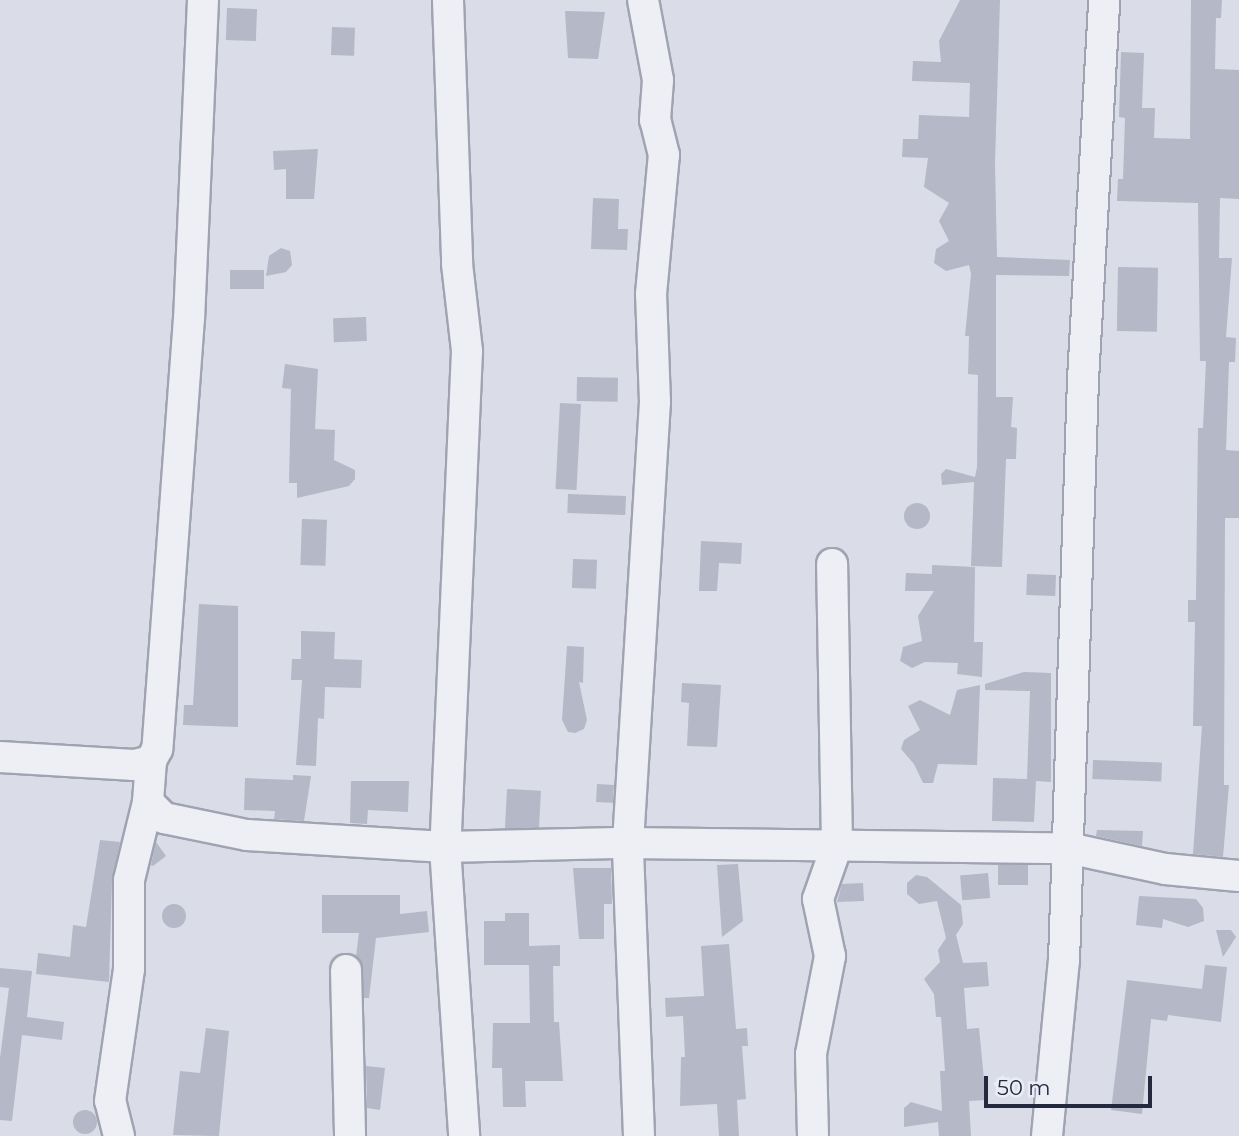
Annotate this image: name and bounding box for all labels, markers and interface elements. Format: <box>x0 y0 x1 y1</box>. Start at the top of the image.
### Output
scale bar <box>987 1062 1155 1106</box>
text: 50 m <box>997 1075 1051 1100</box>

